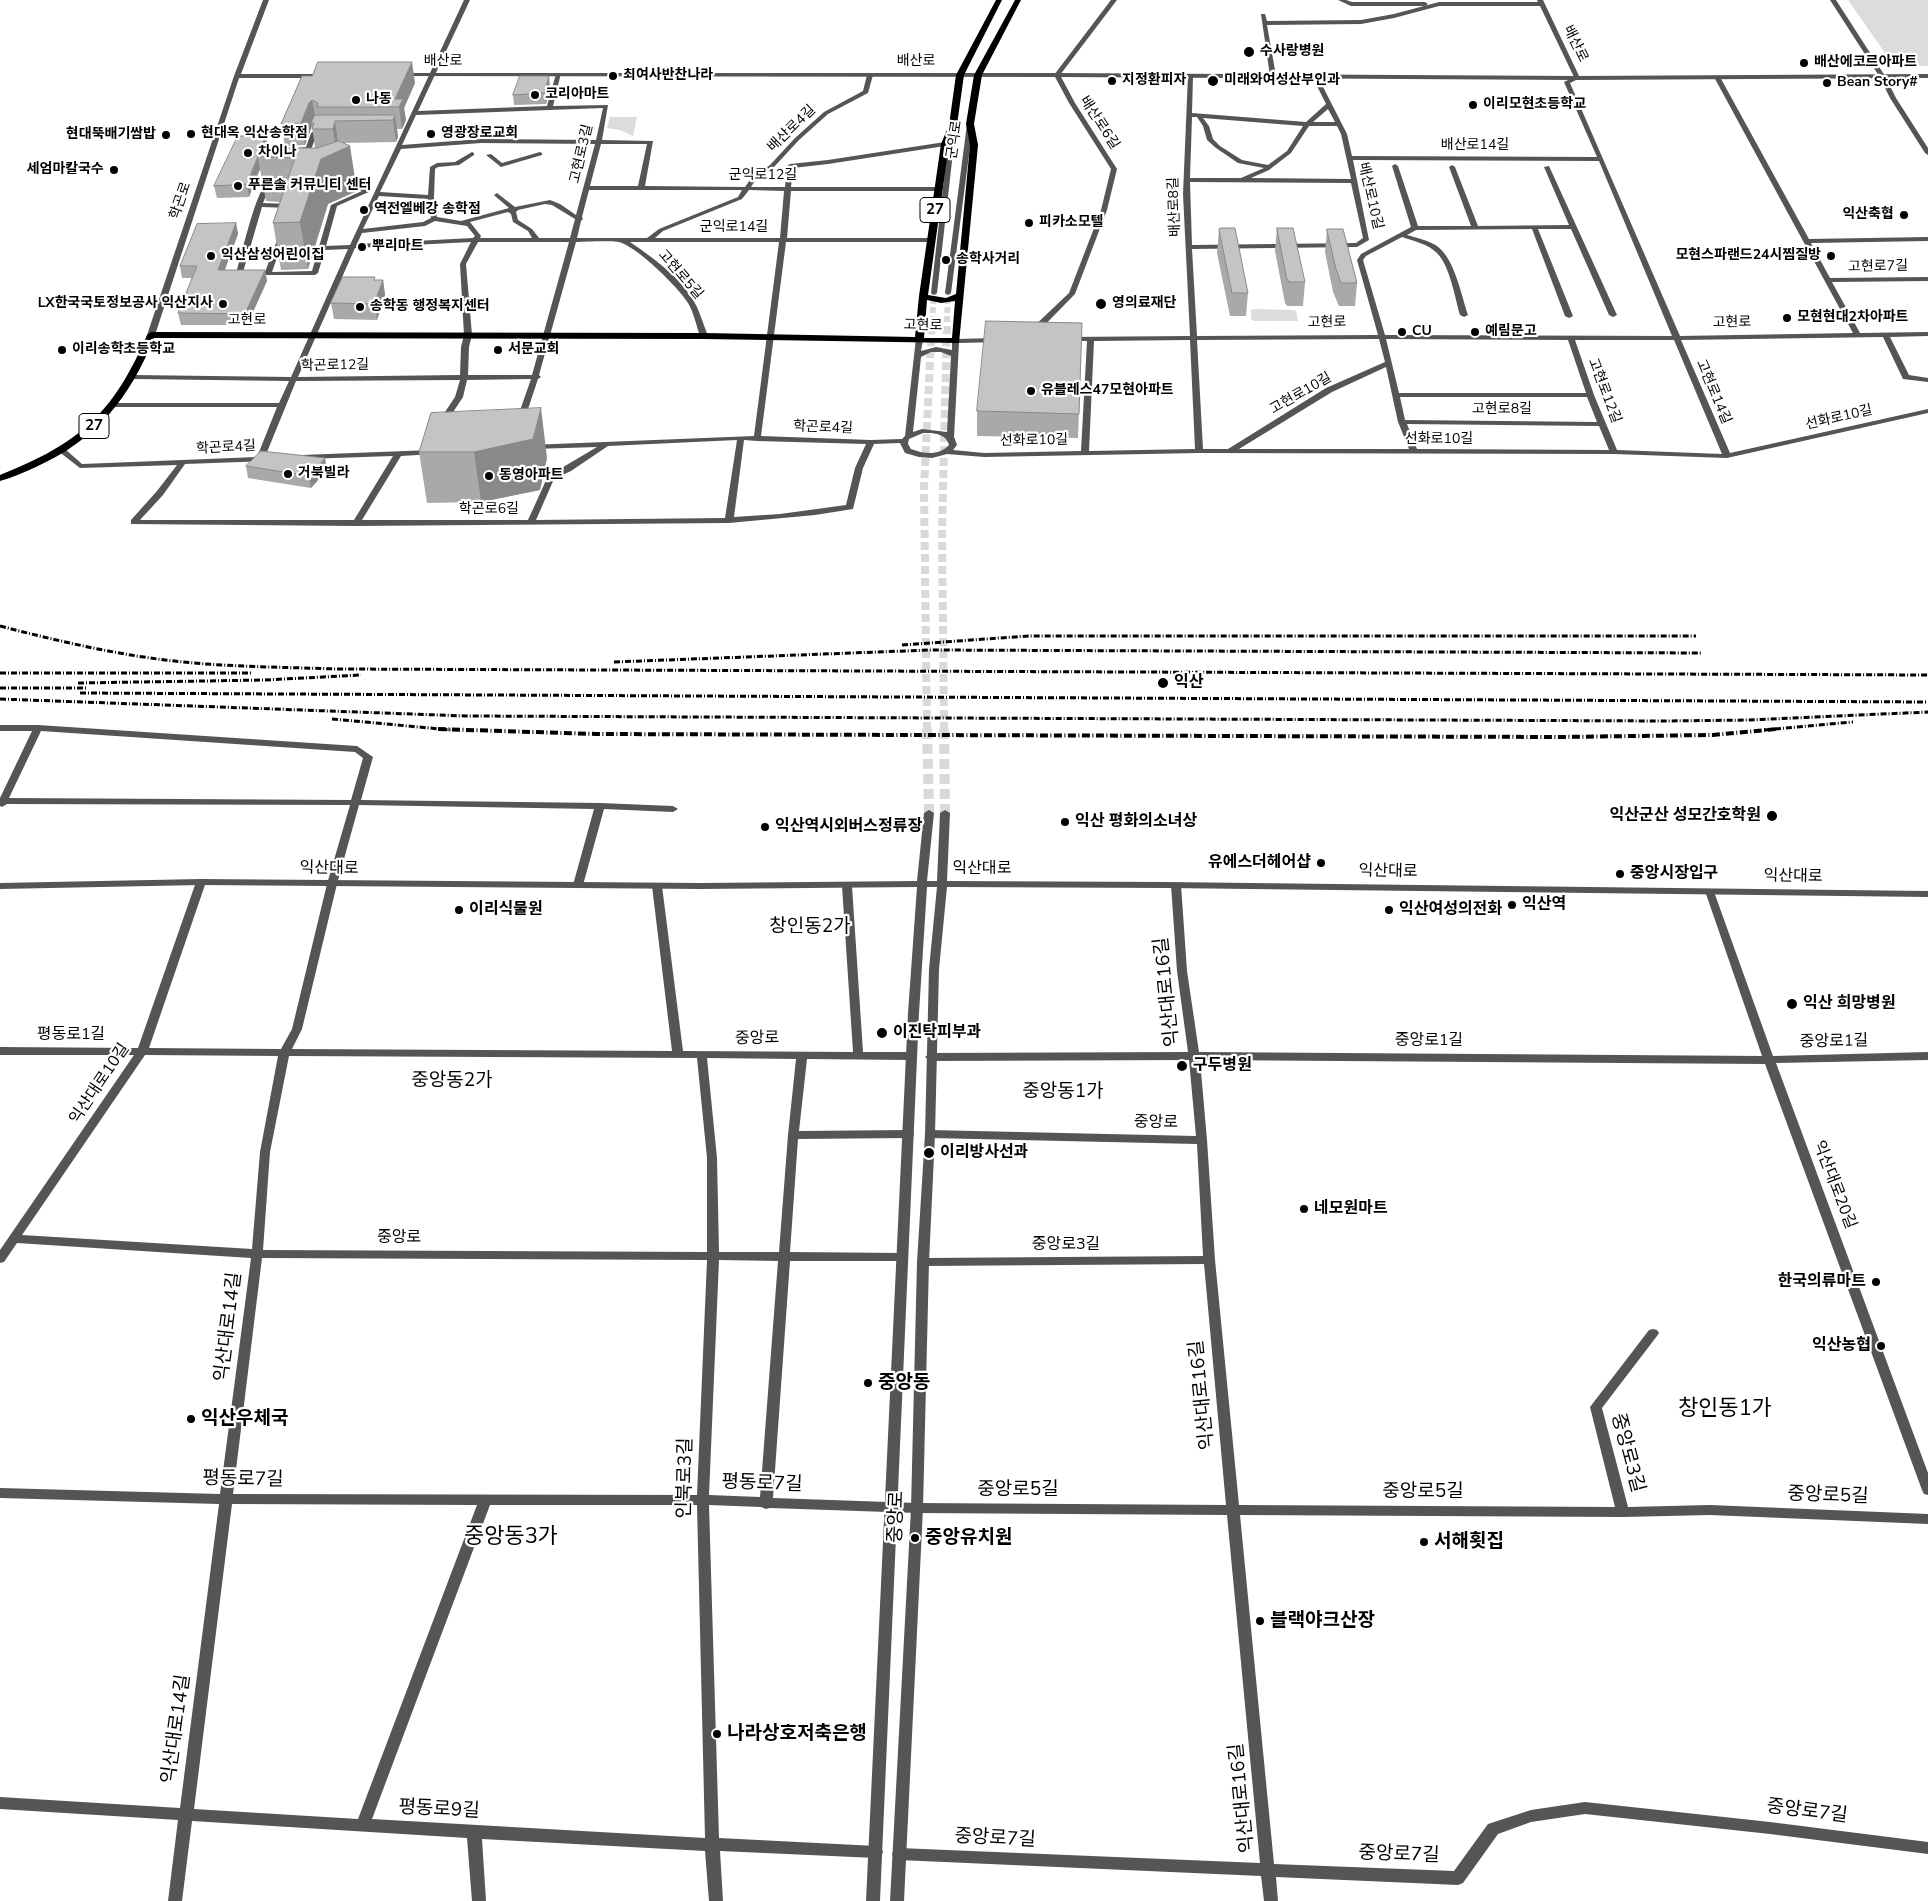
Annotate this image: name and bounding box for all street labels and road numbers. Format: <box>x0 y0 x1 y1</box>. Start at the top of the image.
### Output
street label: 배산로 <box>1559 23 1591 65</box>
street label: 배산로 <box>424 54 462 70</box>
street label: 배산로 <box>897 54 935 70</box>
street label: 배산로6길 <box>1076 93 1122 153</box>
street label: 배산로4길 <box>765 102 819 156</box>
street label: 군익로 <box>944 120 966 160</box>
street label: 고현로3길 <box>567 123 597 185</box>
street label: 배산로14길 <box>1441 138 1509 154</box>
street label: 배산로10길 <box>1354 161 1386 231</box>
street label: 군익로12길 <box>729 168 797 184</box>
street label: 배산로8길 <box>1166 177 1184 237</box>
street label: 학곤로 <box>167 180 195 222</box>
road number: 27 <box>920 198 950 222</box>
street label: 군익로14길 <box>700 220 768 236</box>
street label: 고현로5길 <box>654 247 706 303</box>
street label: 고현로7길 <box>1848 258 1908 276</box>
street label: 고현로 <box>228 313 266 329</box>
street label: 고현로 <box>1308 314 1346 332</box>
street label: 고현로 <box>1713 314 1751 332</box>
street label: 고현로 <box>904 317 942 335</box>
street label: 고현로12길 <box>1584 356 1624 426</box>
street label: 학곤로12길 <box>301 357 369 375</box>
street label: 고현로14길 <box>1692 357 1734 427</box>
street label: 고현로10길 <box>1267 370 1335 418</box>
street label: 고현로8길 <box>1472 402 1532 418</box>
street label: 선화로10길 <box>1804 402 1874 434</box>
road number: 27 <box>79 414 109 438</box>
street label: 학곤로4길 <box>793 419 853 437</box>
street label: 선화로10길 <box>1000 432 1068 450</box>
street label: 선화로10길 <box>1405 432 1473 448</box>
street label: 학곤로4길 <box>196 438 256 458</box>
street label: 학곤로6길 <box>459 502 519 518</box>
street label: 익산대로 <box>299 859 359 879</box>
street label: 익산대로 <box>953 859 1011 879</box>
street label: 익산대로 <box>1358 862 1418 882</box>
street label: 익산대로 <box>1763 867 1823 887</box>
street label: 익산대로16길 <box>1151 936 1185 1048</box>
street label: 평동로1길 <box>37 1025 105 1045</box>
street label: 중앙로 <box>735 1029 779 1049</box>
street label: 중앙로1길 <box>1395 1031 1463 1051</box>
street label: 중앙로1길 <box>1800 1032 1868 1052</box>
street label: 익산대로10길 <box>66 1040 134 1128</box>
street label: 중앙로 <box>1134 1113 1178 1133</box>
street label: 익산대로20길 <box>1808 1138 1860 1232</box>
street label: 중앙로 <box>377 1228 421 1248</box>
street label: 중앙로3길 <box>1032 1235 1100 1255</box>
street label: 익산대로14길 <box>211 1271 247 1383</box>
street label: 익산대로16길 <box>1186 1339 1220 1451</box>
street label: 중앙로3길 <box>1605 1411 1649 1495</box>
street label: 인북로3길 <box>674 1437 698 1519</box>
street label: 평동로7길 <box>202 1468 284 1492</box>
street label: 평동로7길 <box>721 1471 803 1497</box>
street label: 중앙로5길 <box>977 1479 1059 1501</box>
street label: 중앙로5길 <box>1382 1481 1464 1503</box>
street label: 중앙로5길 <box>1787 1483 1869 1509</box>
street label: 중앙로 <box>885 1490 909 1544</box>
street label: 익산대로14길 <box>158 1673 196 1785</box>
street label: 익산대로16길 <box>1226 1742 1260 1854</box>
street label: 평동로9길 <box>398 1796 480 1824</box>
street label: 중앙로7길 <box>1765 1796 1849 1828</box>
street label: 중앙로7길 <box>954 1825 1036 1853</box>
street label: 중앙로7길 <box>1358 1842 1440 1868</box>

